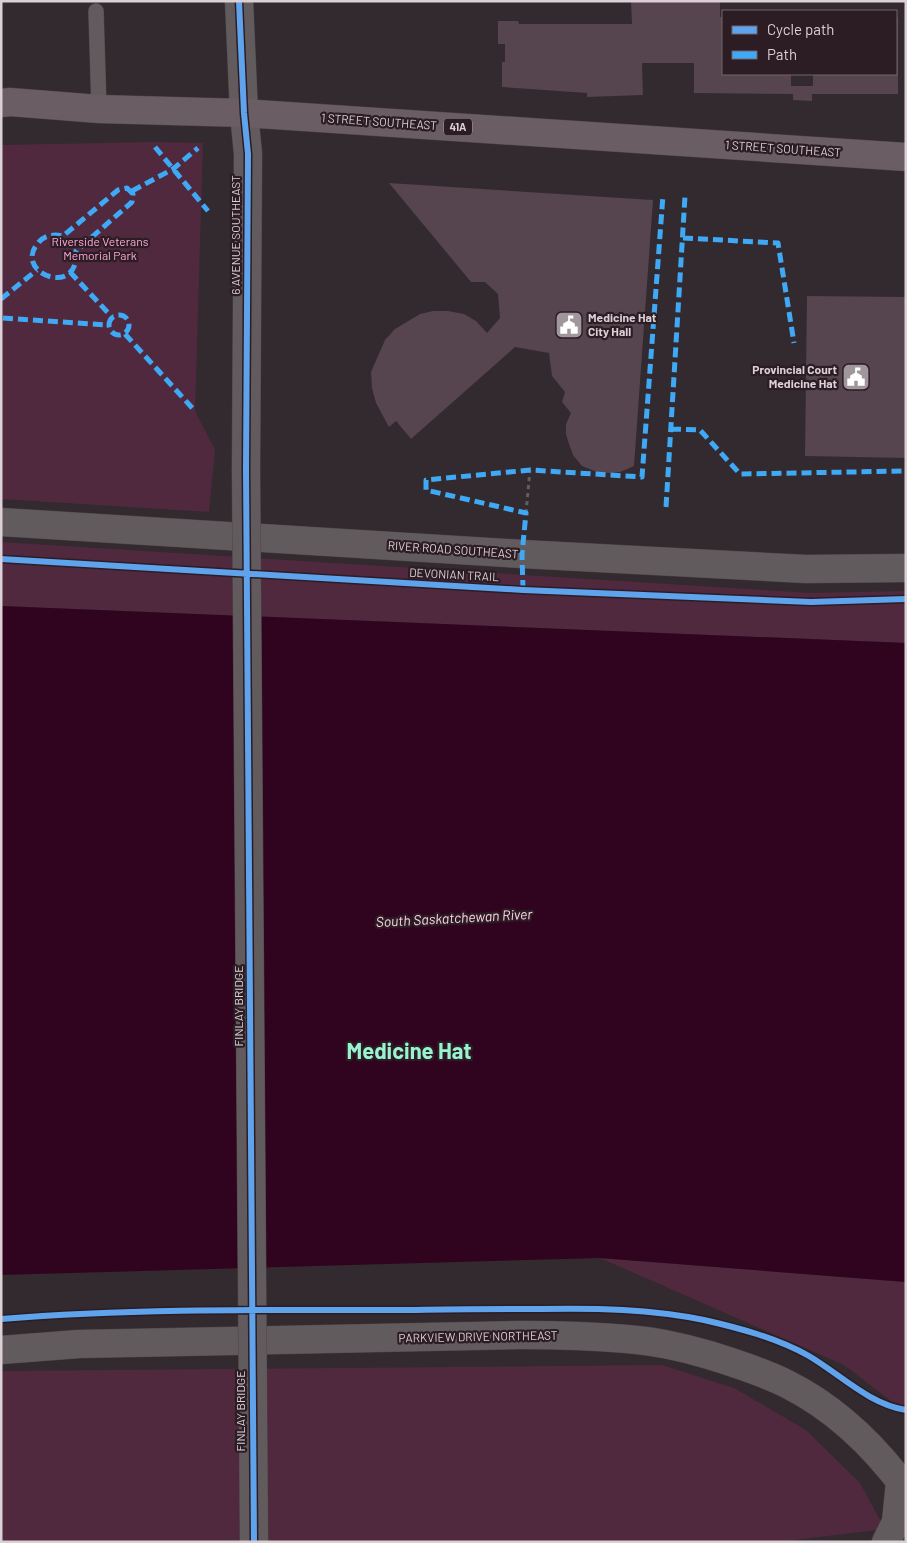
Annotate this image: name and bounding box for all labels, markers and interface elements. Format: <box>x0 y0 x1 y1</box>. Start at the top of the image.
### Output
legend <box>722 10 897 75</box>
text: Cycle path <box>767 20 834 38</box>
text: Path <box>767 45 797 63</box>
street label: 1 STREET SOUTHEAST <box>321 110 438 132</box>
road number: 41A <box>444 118 472 136</box>
street label: 1 STREET SOUTHEAST <box>725 137 842 159</box>
street label: 6 AVENUE SOUTHEAST <box>228 175 242 295</box>
park label: Riverside Veterans Memorial Park <box>52 234 149 262</box>
public building icon: Medicine Hat City Hall <box>554 310 584 340</box>
place label: Medicine Hat City Hall <box>588 310 657 338</box>
place label: Provincial Court Medicine Hat <box>752 362 837 390</box>
public building icon: Provincial Court Medicine Hat <box>841 362 871 392</box>
street label: RIVER ROAD SOUTHEAST <box>387 537 519 561</box>
street label: DEVONIAN TRAIL <box>409 565 500 583</box>
water label: South Saskatchewan River <box>375 905 534 930</box>
street label: FINLAY BRIDGE <box>231 966 245 1046</box>
district label: Medicine Hat <box>346 1037 472 1063</box>
street label: PARKVIEW DRIVE NORTHEAST <box>398 1328 558 1344</box>
street label: FINLAY BRIDGE <box>233 1371 247 1451</box>

